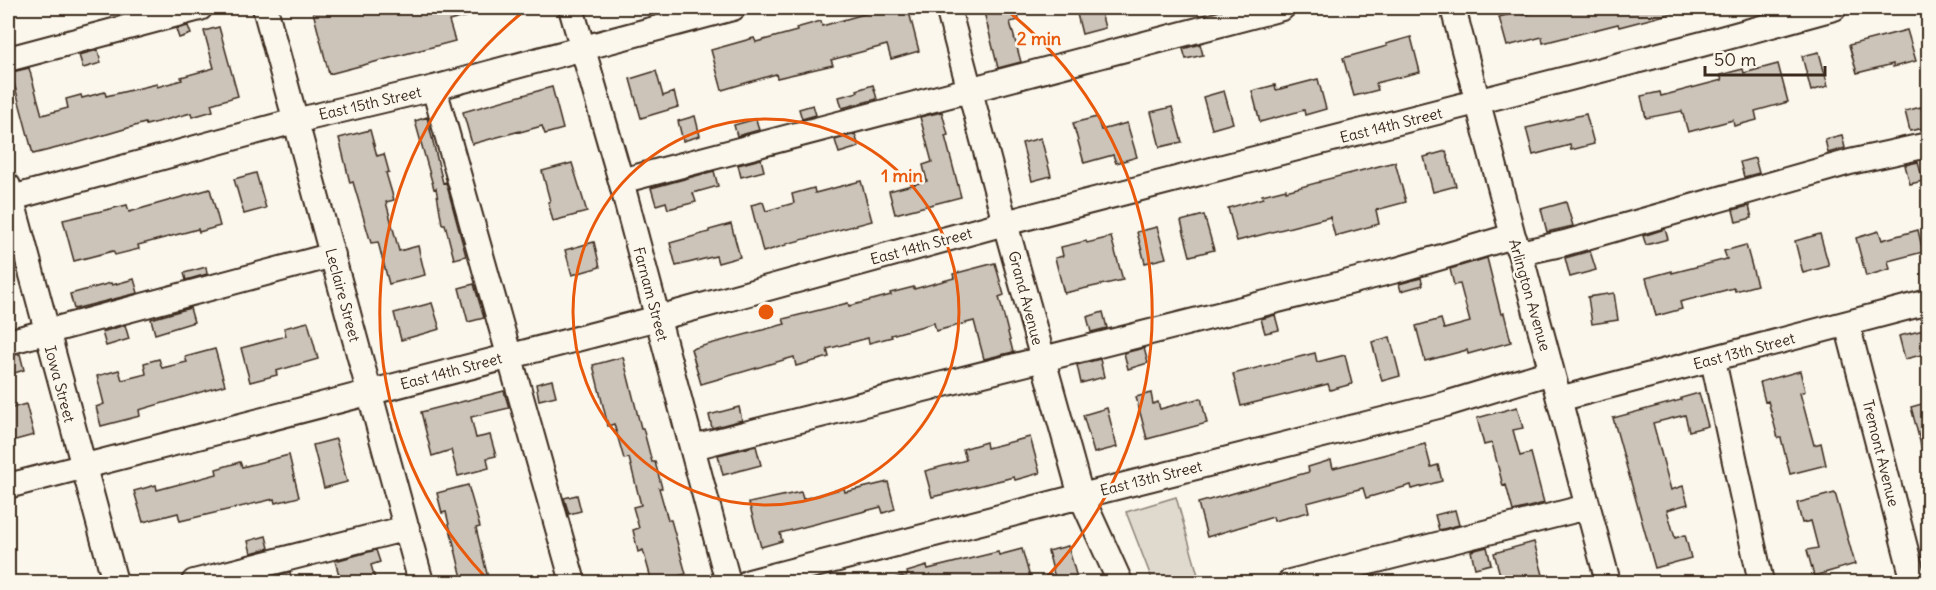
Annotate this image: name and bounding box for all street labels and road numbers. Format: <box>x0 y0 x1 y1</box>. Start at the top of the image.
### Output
street label: East 15th Street <box>317 82 423 124</box>
street label: East 14th Street <box>1338 103 1444 147</box>
street label: East 14th Street <box>868 223 974 269</box>
street label: Arlington Avenue <box>1505 237 1555 353</box>
street label: Farnam Street <box>629 245 673 343</box>
street label: Leclaire Street <box>321 246 365 344</box>
street label: Grand Avenue <box>1004 249 1048 347</box>
street label: East 13th Street <box>1691 328 1797 374</box>
street label: Iowa Street <box>41 344 79 424</box>
street label: East 14th Street <box>398 348 504 394</box>
street label: Tremont Avenue <box>1859 398 1903 508</box>
street label: East 13th Street <box>1098 456 1204 500</box>

